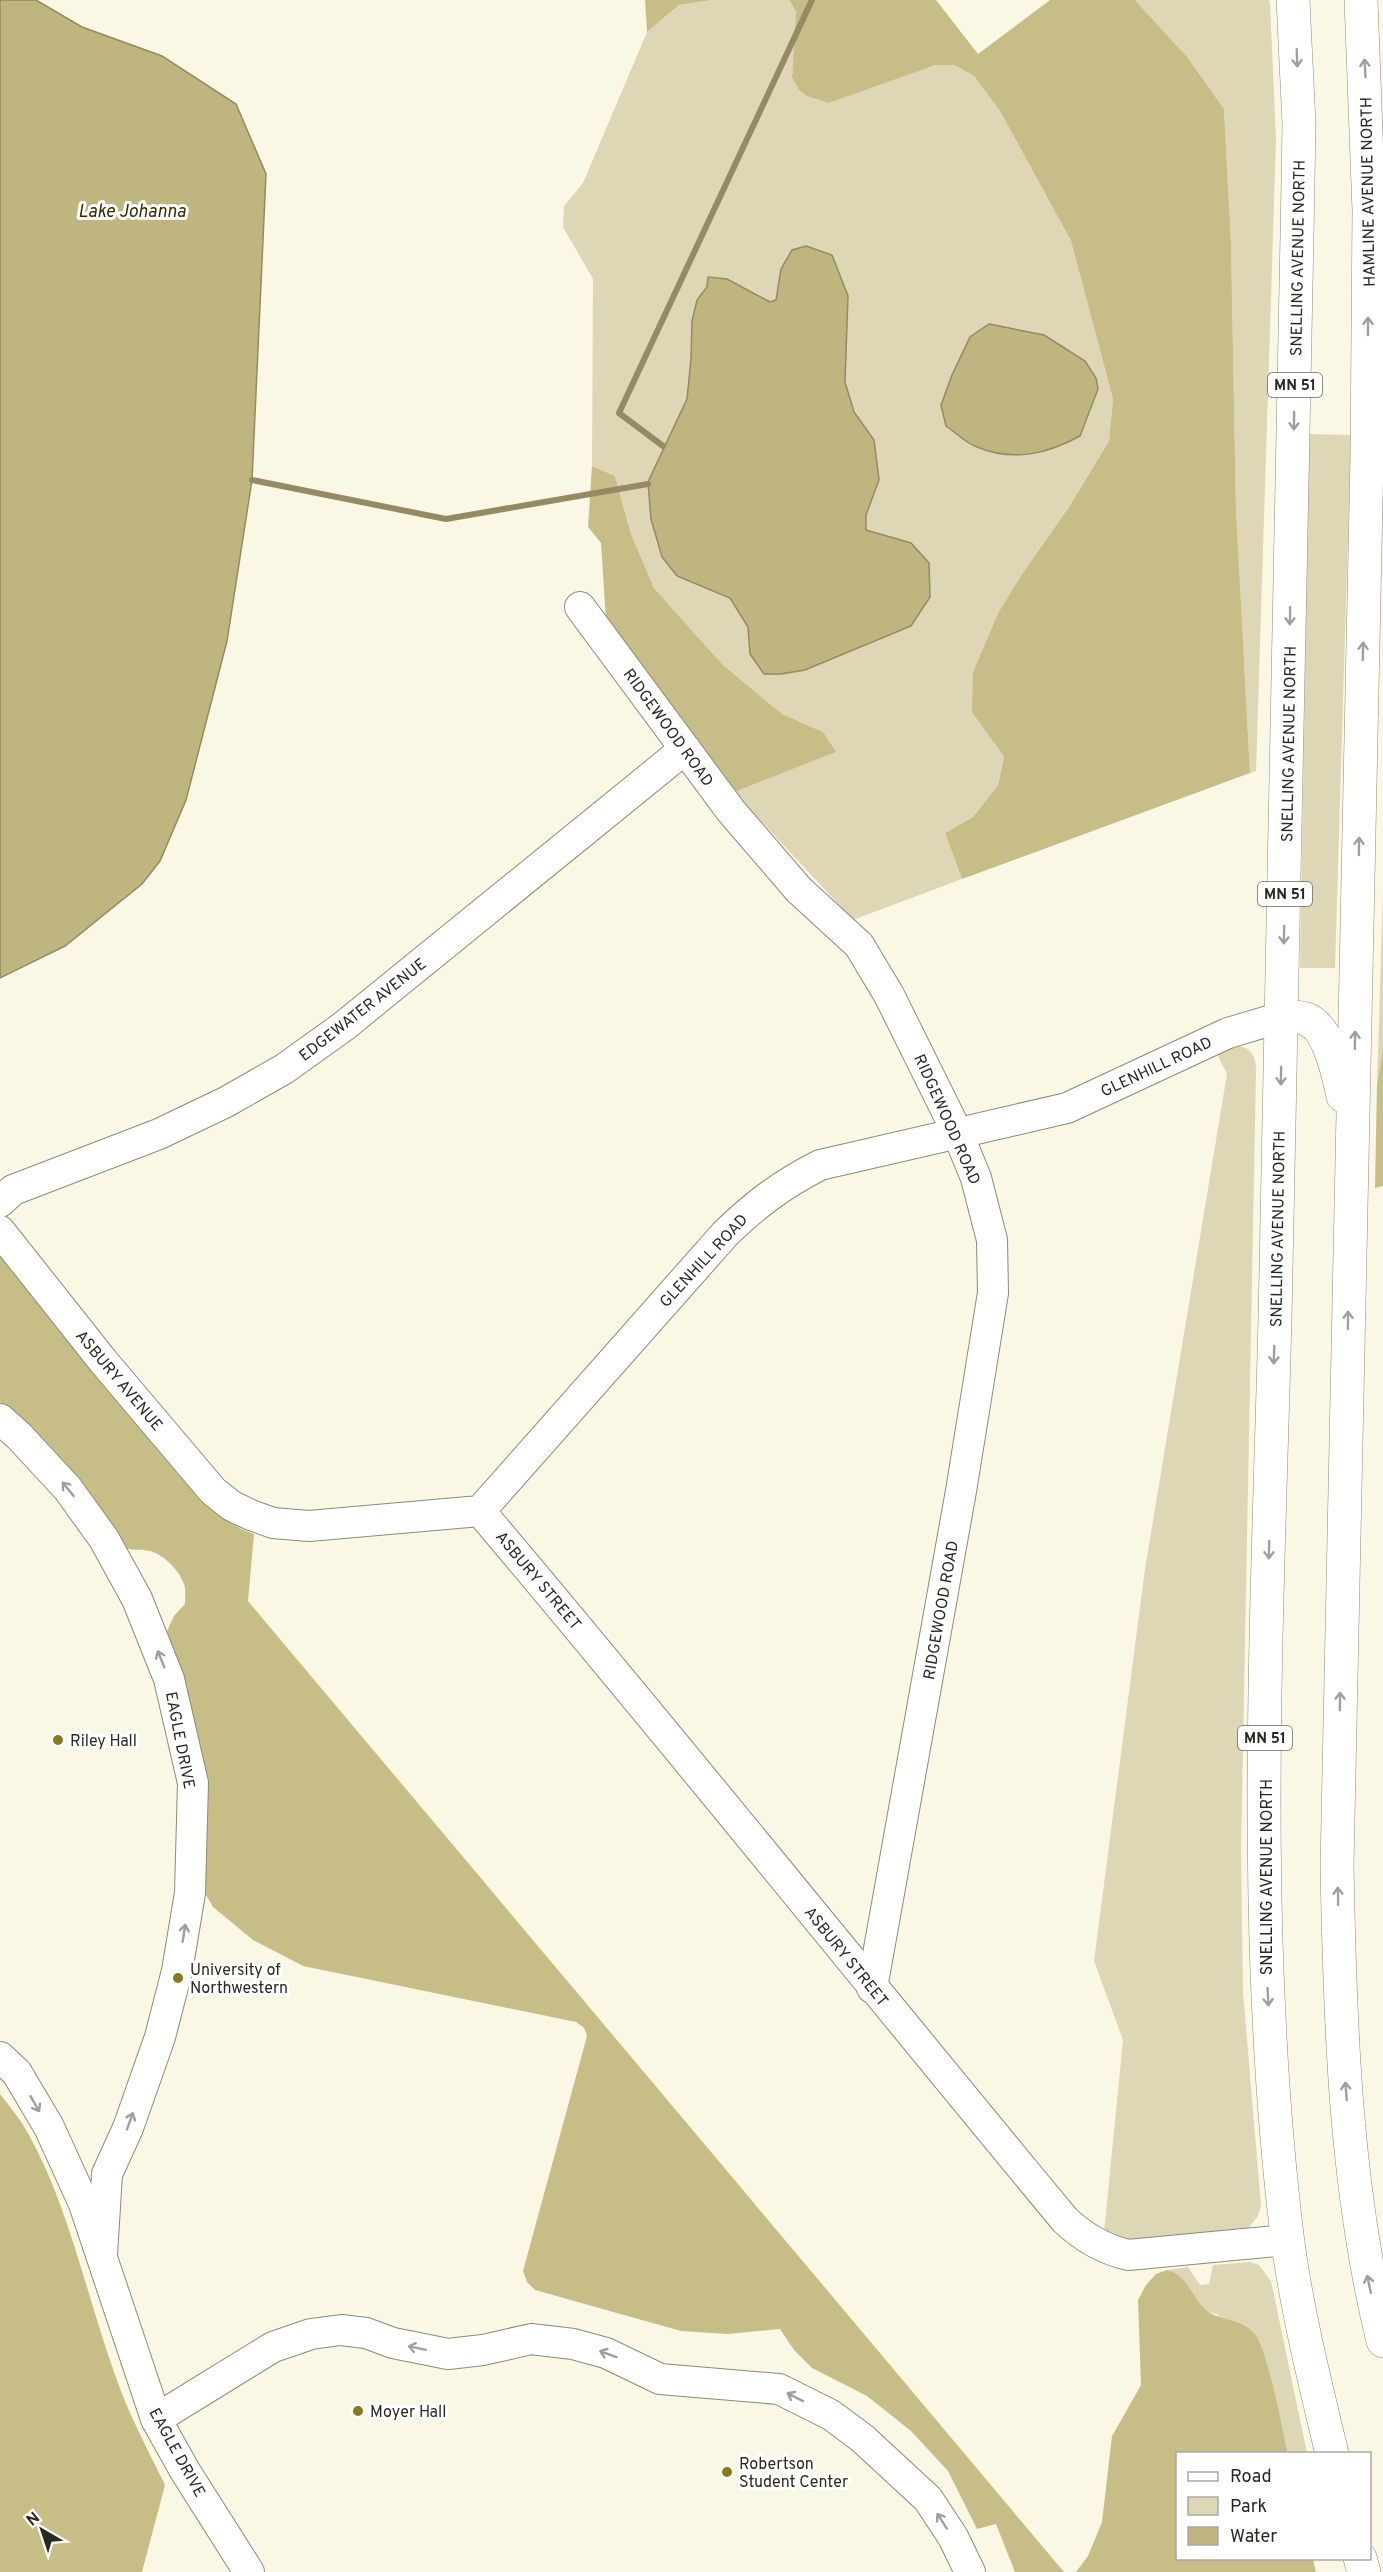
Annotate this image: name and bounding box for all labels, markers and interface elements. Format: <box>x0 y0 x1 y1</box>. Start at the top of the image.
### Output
one-way arrow <box>1291 48 1303 68</box>
one-way arrow <box>1359 58 1370 78</box>
street label: HAMLINE AVENUE NORTH <box>1357 97 1381 287</box>
street label: SNELLING AVENUE NORTH <box>1287 160 1311 356</box>
water label: Lake Johanna <box>78 201 187 224</box>
one-way arrow <box>1362 316 1374 336</box>
road number: MN 51 <box>1268 373 1322 397</box>
one-way arrow <box>1289 411 1300 431</box>
one-way arrow <box>1285 606 1296 626</box>
one-way arrow <box>1357 641 1368 661</box>
street label: SNELLING AVENUE NORTH <box>1278 646 1302 842</box>
street label: RIDGEWOOD ROAD <box>618 665 717 791</box>
one-way arrow <box>1353 836 1364 856</box>
road number: MN 51 <box>1258 882 1312 906</box>
one-way arrow <box>1278 924 1290 944</box>
street label: EDGEWATER AVENUE <box>296 955 431 1066</box>
one-way arrow <box>1349 1031 1360 1051</box>
street label: GLENHILL ROAD <box>1098 1033 1216 1102</box>
street label: RIDGEWOOD ROAD <box>908 1051 984 1188</box>
one-way arrow <box>1275 1065 1287 1085</box>
street label: SNELLING AVENUE NORTH <box>1267 1131 1291 1327</box>
street label: GLENHILL ROAD <box>656 1210 753 1312</box>
one-way arrow <box>1342 1310 1354 1330</box>
street label: ASBURY AVENUE <box>70 1327 166 1436</box>
one-way arrow <box>1269 1344 1280 1364</box>
one-way arrow <box>61 1481 74 1497</box>
street label: ASBURY STREET <box>490 1528 585 1635</box>
street label: RIDGEWOOD ROAD <box>920 1539 964 1681</box>
one-way arrow <box>1263 1539 1275 1559</box>
one-way arrow <box>155 1651 166 1669</box>
street label: EAGLE DRIVE <box>160 1690 198 1791</box>
one-way arrow <box>1334 1691 1346 1711</box>
road number: MN 51 <box>1238 1726 1292 1750</box>
place label: Riley Hall <box>70 1732 137 1752</box>
marker: Riley Hall <box>51 1733 65 1747</box>
street label: SNELLING AVENUE NORTH <box>1258 1779 1278 1975</box>
one-way arrow <box>1332 1886 1343 1906</box>
street label: ASBURY STREET <box>799 1903 892 2011</box>
one-way arrow <box>178 1924 189 1944</box>
place label: University of Northwestern <box>190 1961 288 1999</box>
marker: University of Northwestern <box>171 1971 185 1985</box>
one-way arrow <box>1262 1986 1273 2006</box>
one-way arrow <box>1341 2081 1352 2101</box>
one-way arrow <box>30 2094 41 2112</box>
one-way arrow <box>126 2112 137 2130</box>
one-way arrow <box>1363 2275 1375 2294</box>
one-way arrow <box>407 2342 427 2353</box>
one-way arrow <box>599 2348 617 2359</box>
one-way arrow <box>786 2391 804 2402</box>
place label: Moyer Hall <box>370 2403 446 2423</box>
marker: Moyer Hall <box>351 2404 365 2418</box>
street label: EAGLE DRIVE <box>144 2405 209 2501</box>
legend <box>1176 2452 1371 2560</box>
place label: Robertson Student Center <box>739 2455 848 2493</box>
marker: Robertson Student Center <box>720 2465 734 2479</box>
text: Road <box>1230 2466 1272 2489</box>
text: Park <box>1230 2496 1267 2519</box>
north arrow <box>12 2500 72 2560</box>
text: N <box>23 2509 45 2531</box>
one-way arrow <box>936 2512 949 2529</box>
text: Water <box>1230 2526 1277 2549</box>

